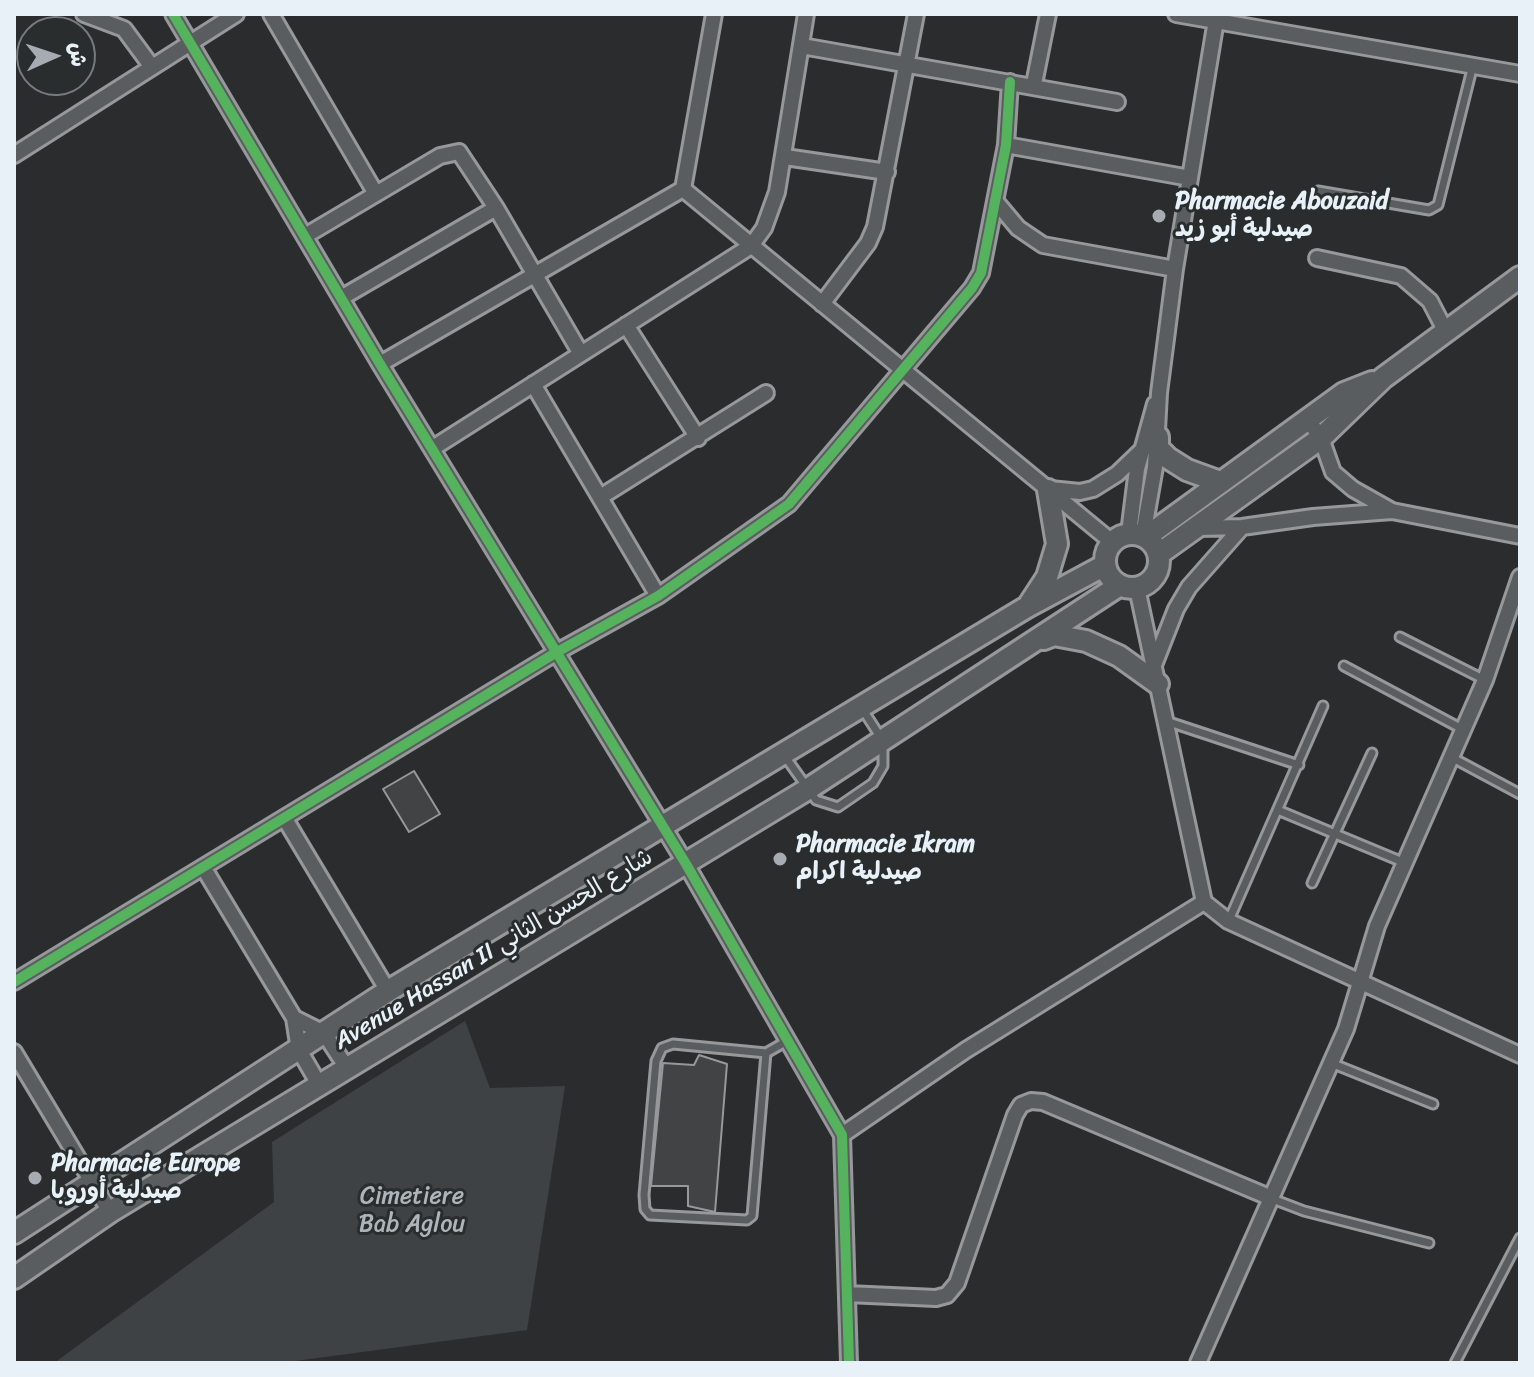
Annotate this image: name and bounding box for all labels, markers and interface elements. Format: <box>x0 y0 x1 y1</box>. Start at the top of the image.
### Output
north arrow <box>16 16 96 96</box>
text: ش <box>58 42 99 68</box>
place label: Pharmacie Abouzaid صيدلية أبو زيد <box>1175 188 1388 244</box>
marker: Pharmacie Abouzaid صيدلية أبو زيد <box>1150 207 1168 225</box>
place label: Pharmacie Ikram صيدلية اكرام <box>796 831 975 887</box>
street label: Avenue Hassan II شارع الحسن الثاني <box>329 843 659 1057</box>
marker: Pharmacie Ikram صيدلية اكرام <box>771 850 789 868</box>
place label: Pharmacie Europe صيدلية أوروبا <box>51 1150 240 1206</box>
marker: Pharmacie Europe صيدلية أوروبا <box>26 1169 44 1187</box>
park label: Cimetiere Bab Aglou <box>359 1183 465 1239</box>

